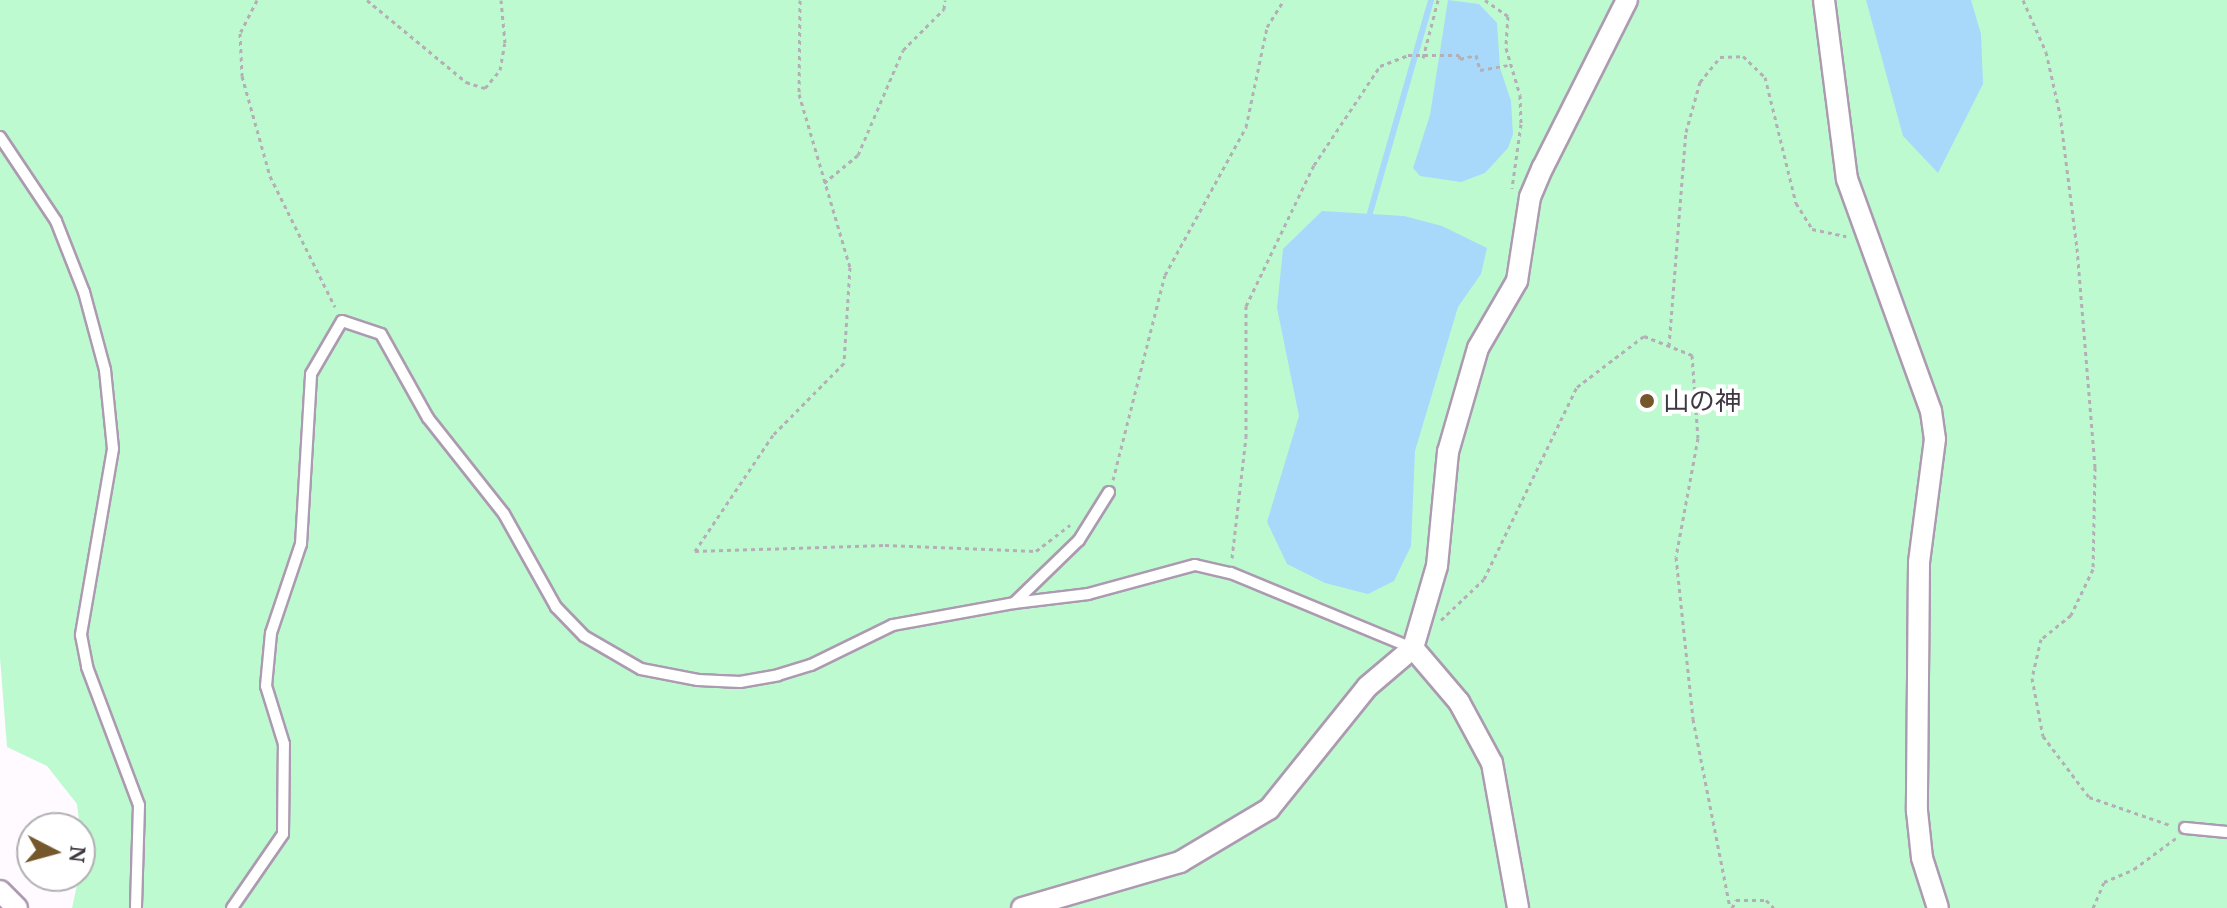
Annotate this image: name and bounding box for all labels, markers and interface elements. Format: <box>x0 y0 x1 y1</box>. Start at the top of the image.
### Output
place label: 山の神 <box>1663 385 1741 417</box>
marker: 山の神 <box>1638 392 1656 410</box>
north arrow <box>16 812 96 892</box>
text: N <box>63 845 94 864</box>

